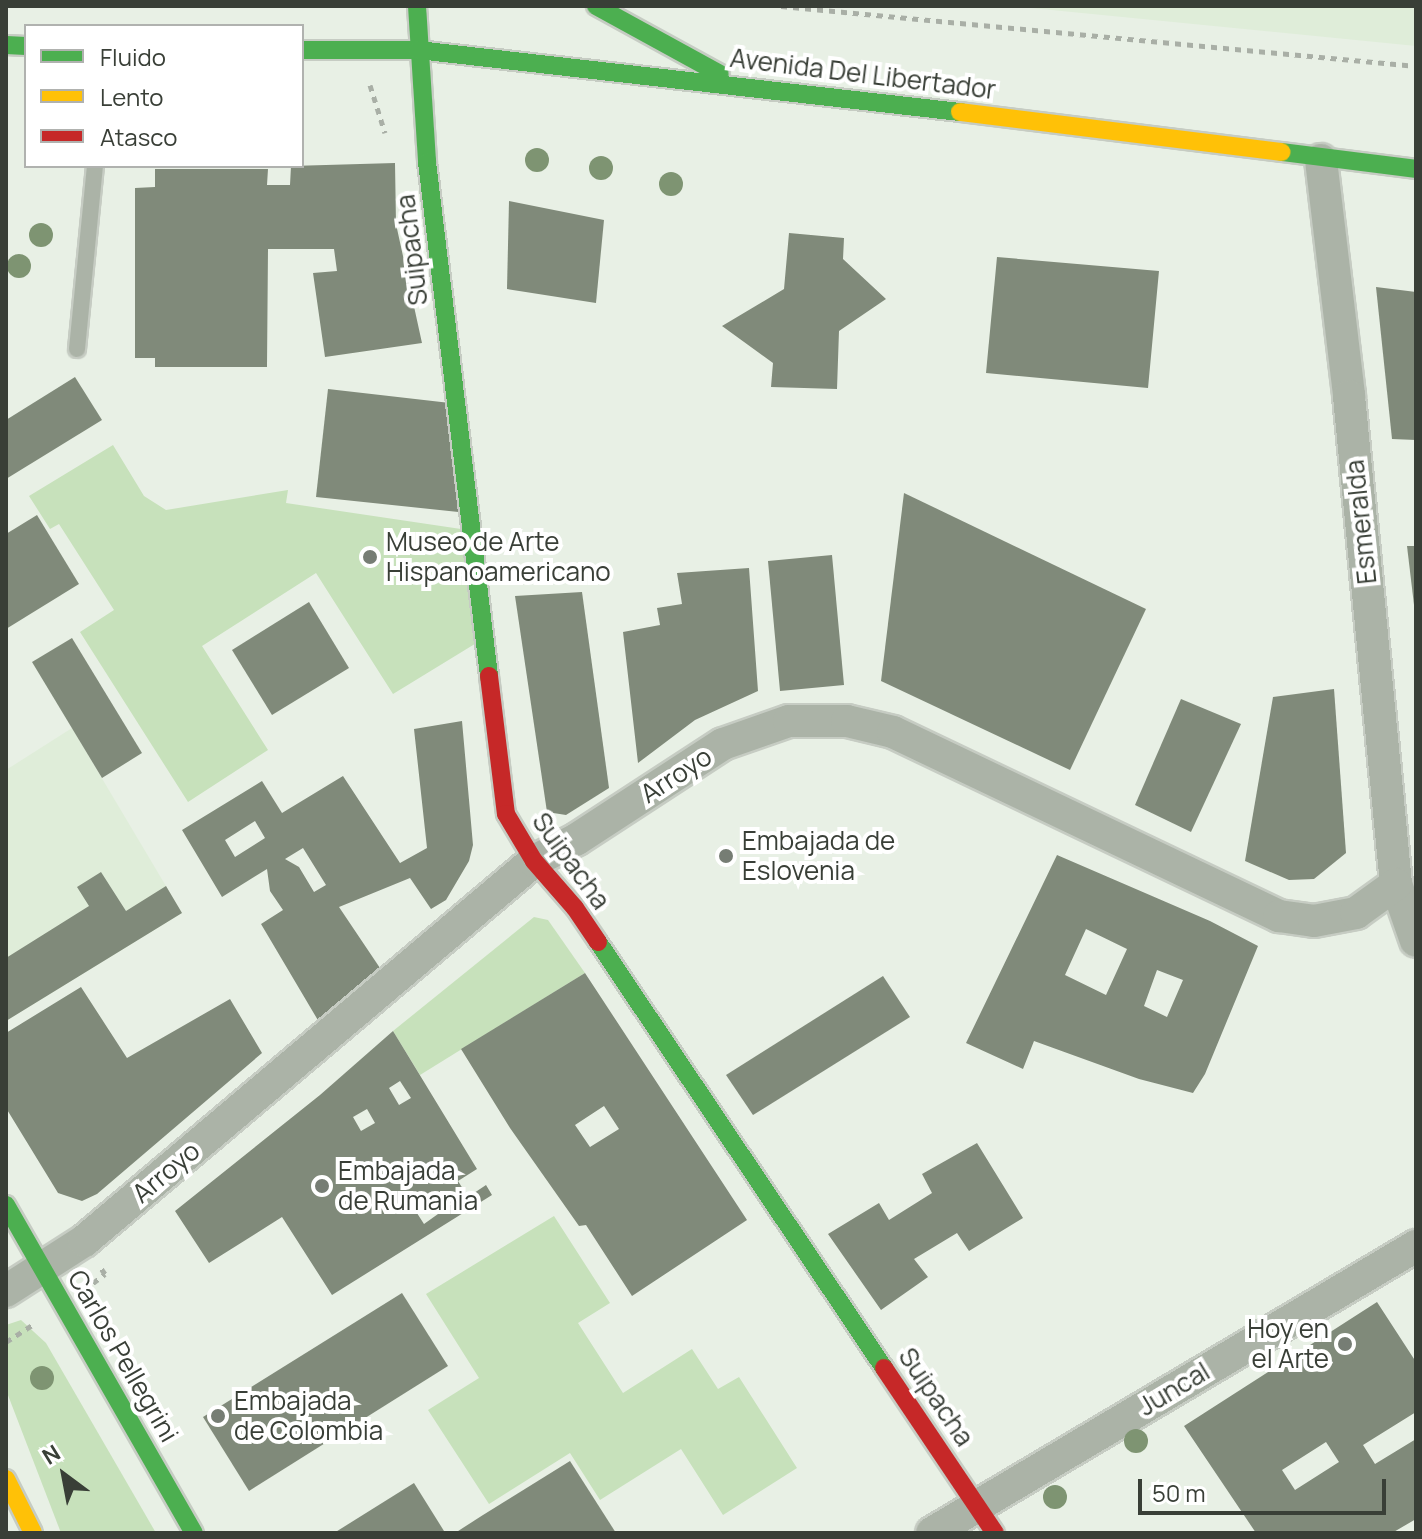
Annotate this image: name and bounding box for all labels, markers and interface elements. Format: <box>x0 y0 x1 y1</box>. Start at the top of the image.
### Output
legend <box>24 24 304 168</box>
text: Fluido <box>100 40 166 73</box>
street label: Avenida Del Libertador <box>728 42 998 106</box>
text: Lento <box>100 80 164 113</box>
text: Atasco <box>100 120 177 153</box>
street label: Suipacha <box>390 193 434 307</box>
street label: Esmeralda <box>1339 458 1383 586</box>
place label: Museo de Arte Hispanoamericano <box>386 526 611 588</box>
marker: Museo de Arte Hispanoamericano <box>361 548 379 566</box>
street label: Arroyo <box>635 741 717 809</box>
street label: Suipacha <box>526 807 616 915</box>
place label: Embajada de Eslovenia <box>742 825 895 886</box>
marker: Embajada de Eslovenia <box>717 847 735 865</box>
street label: Arroyo <box>126 1135 206 1209</box>
place label: Embajada de Rumania <box>338 1155 478 1216</box>
marker: Embajada de Rumania <box>313 1177 331 1195</box>
street label: Carlos Pellegrini <box>61 1265 185 1447</box>
place label: Hoy en el Arte <box>1247 1313 1329 1374</box>
marker: Hoy en el Arte <box>1336 1335 1354 1353</box>
street label: Suipacha <box>892 1342 980 1452</box>
street label: Juncal <box>1133 1356 1215 1422</box>
place label: Embajada de Colombia <box>234 1385 383 1446</box>
marker: Embajada de Colombia <box>209 1407 227 1425</box>
north arrow <box>24 1435 104 1515</box>
text: N <box>37 1438 66 1472</box>
scale bar <box>1142 1463 1390 1513</box>
text: 50 m <box>1152 1476 1206 1509</box>

